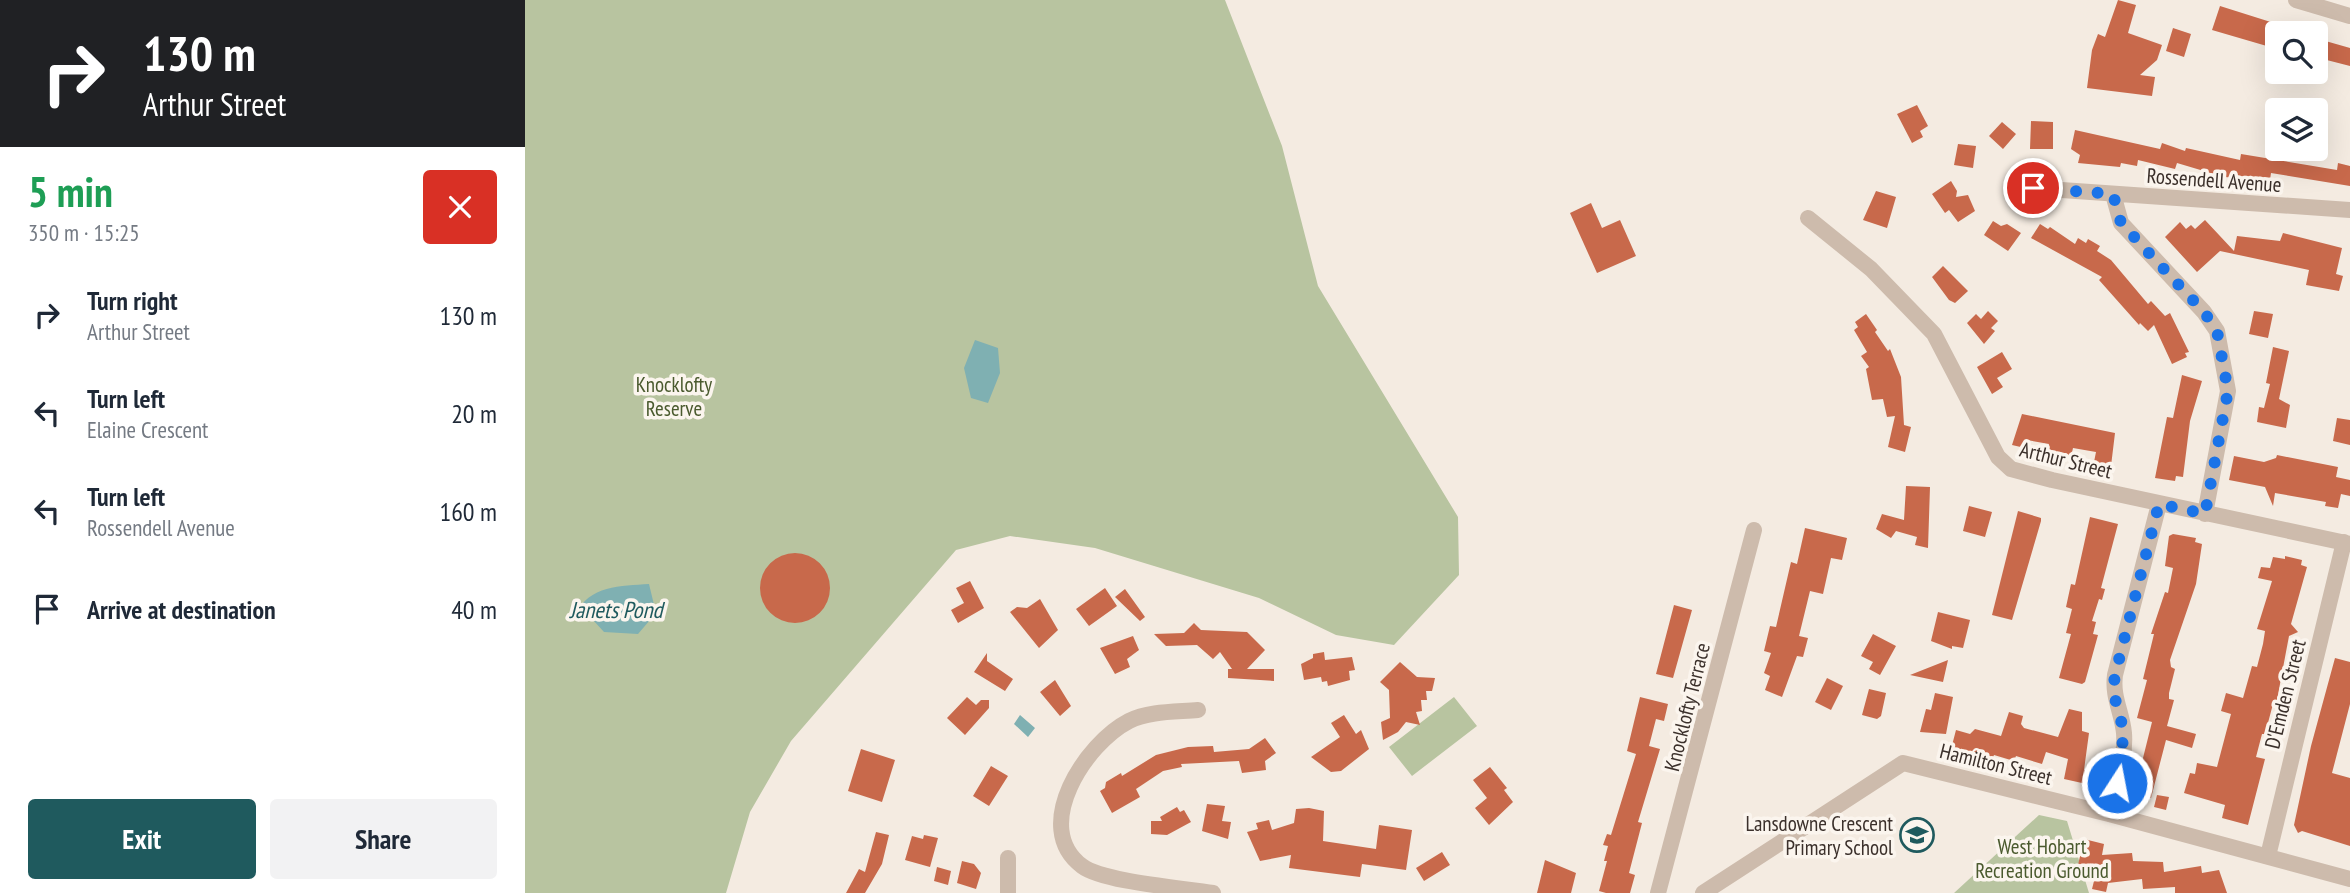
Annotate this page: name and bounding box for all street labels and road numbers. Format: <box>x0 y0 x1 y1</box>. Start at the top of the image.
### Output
street label: Rossendell Avenue <box>2146 162 2282 198</box>
street label: Arthur Street <box>2017 436 2115 485</box>
street label: D'Emden Street <box>2258 636 2312 751</box>
street label: Knocklofty Terrace <box>1658 640 1716 774</box>
street label: Hamilton Street <box>1937 737 2055 791</box>

